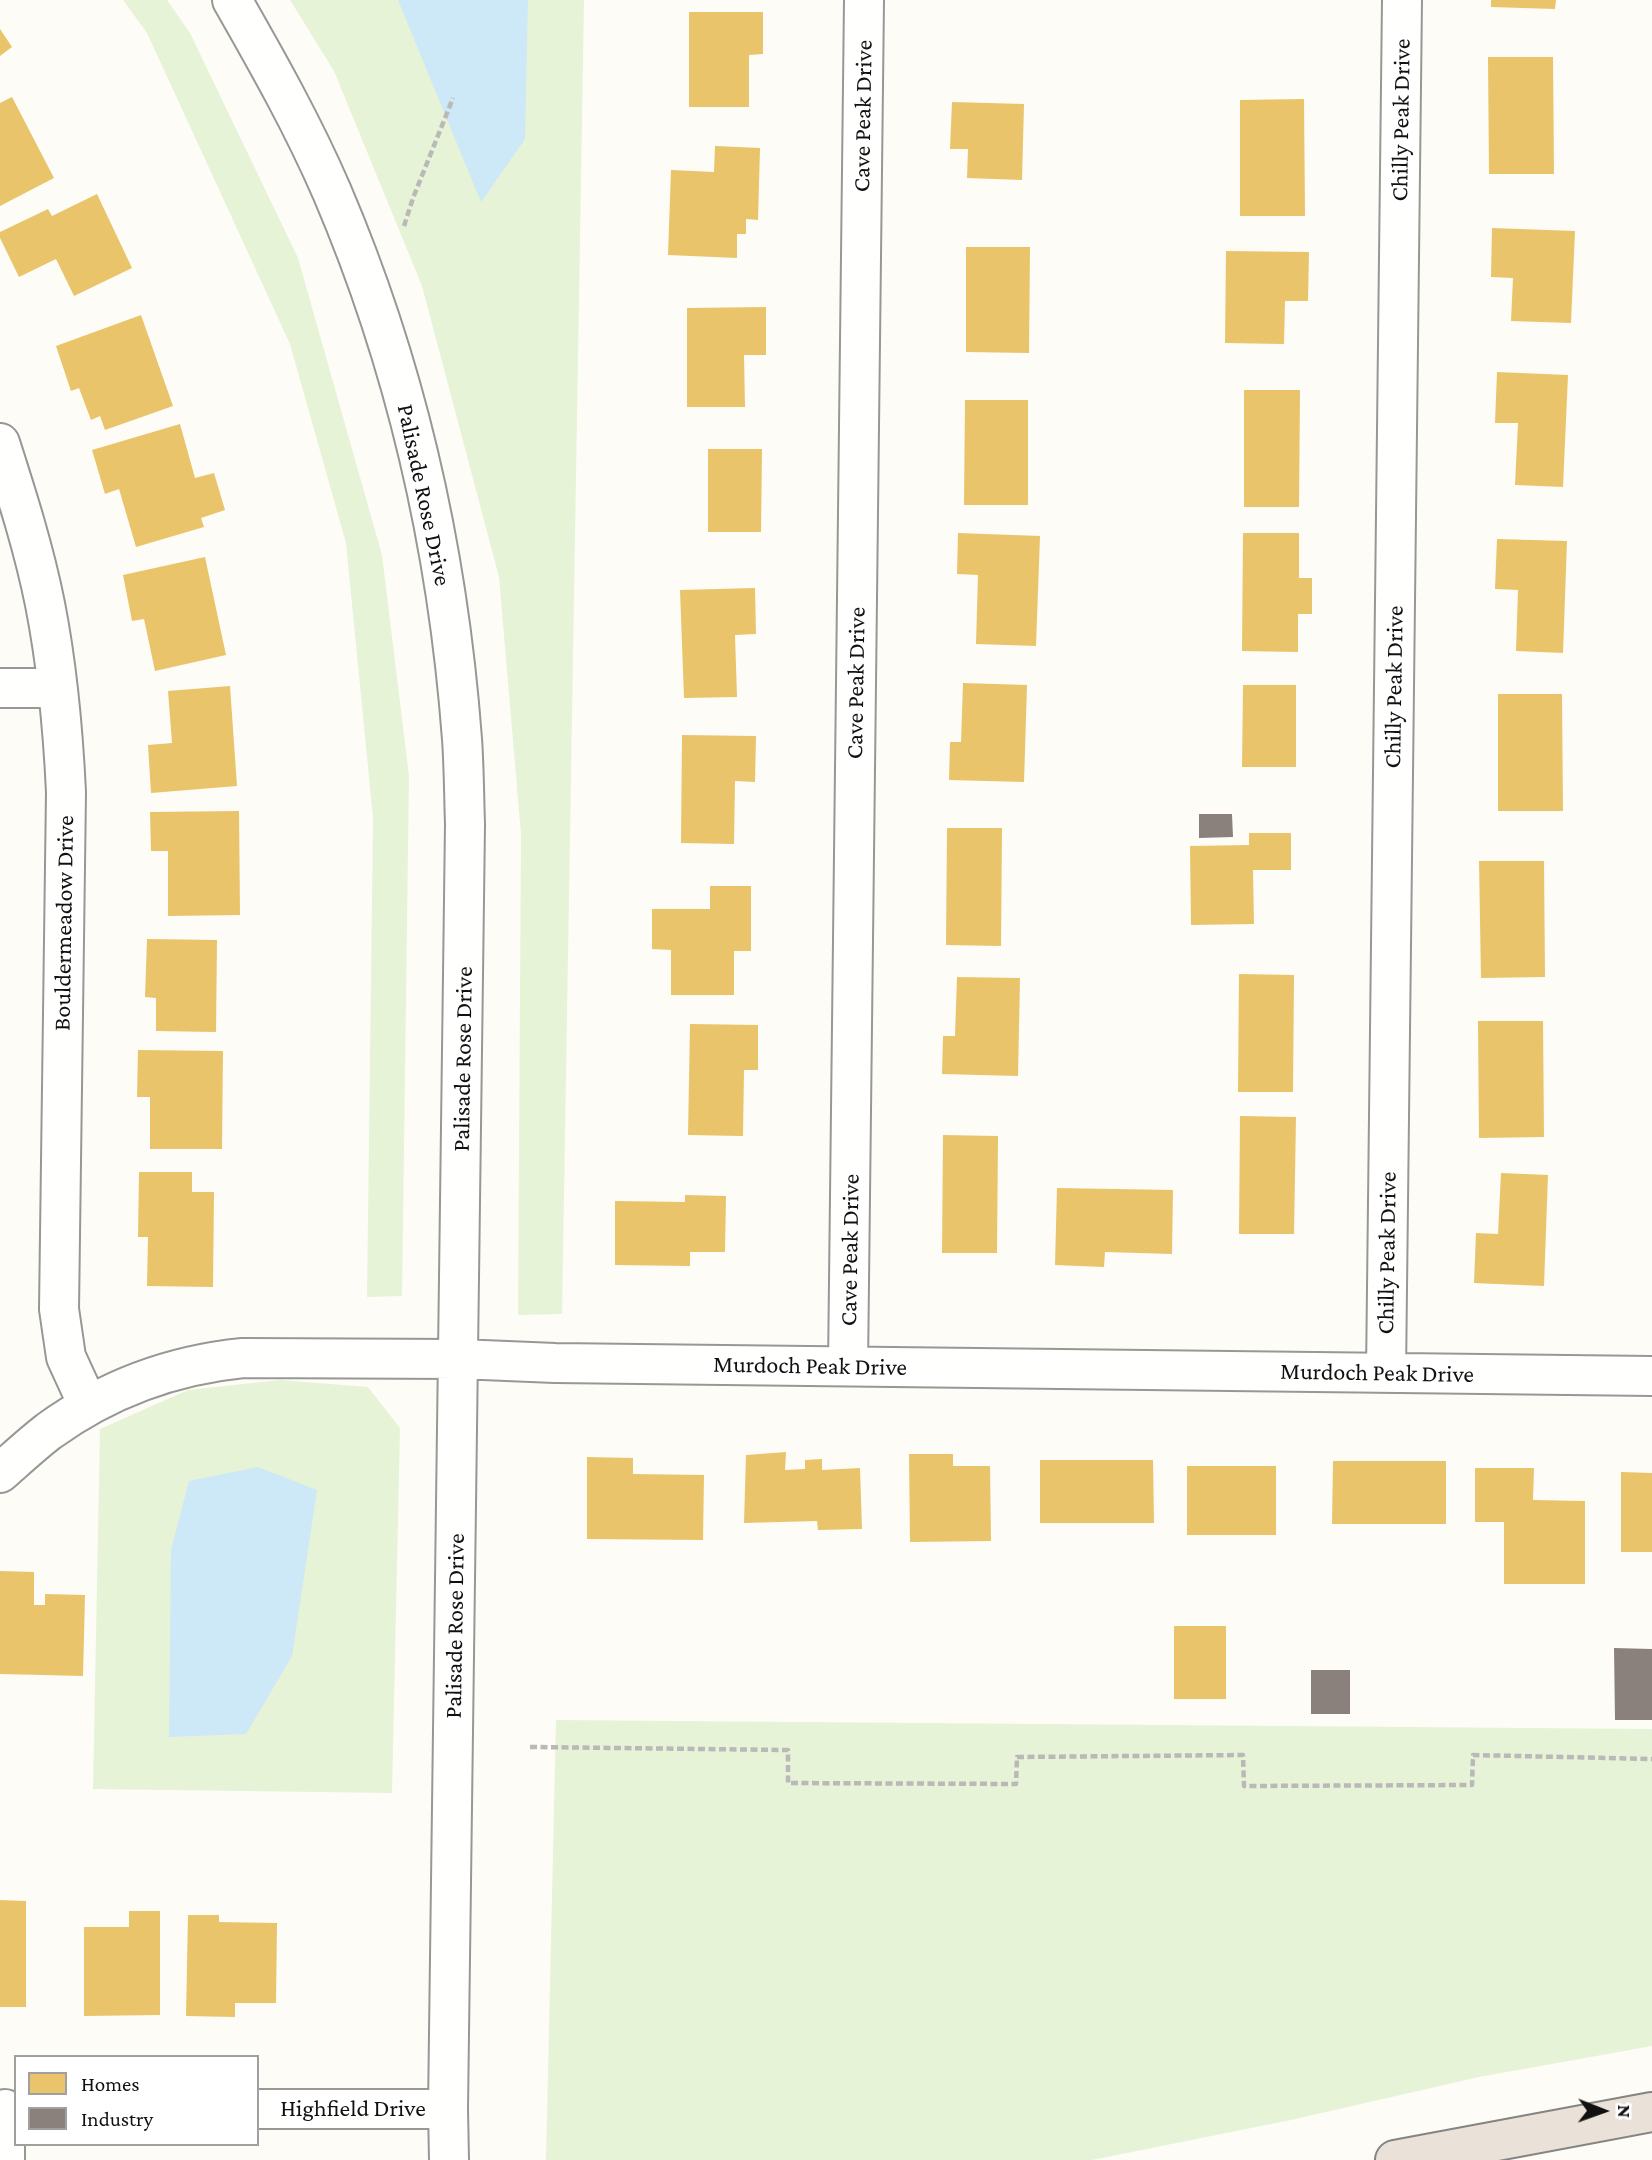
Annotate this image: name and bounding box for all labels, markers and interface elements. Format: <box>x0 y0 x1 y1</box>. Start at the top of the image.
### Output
street label: Chilly Peak Drive <box>1385 38 1417 202</box>
street label: Cave Peak Drive <box>847 40 879 192</box>
street label: Palisade Rose Drive <box>391 401 457 589</box>
street label: Chilly Peak Drive <box>1378 605 1410 769</box>
street label: Cave Peak Drive <box>840 607 872 759</box>
street label: Bouldermeadow Drive <box>48 815 80 1031</box>
street label: Palisade Rose Drive <box>447 966 479 1152</box>
street label: Chilly Peak Drive <box>1371 1171 1403 1335</box>
street label: Cave Peak Drive <box>834 1174 866 1326</box>
street label: Murdoch Peak Drive <box>713 1350 907 1382</box>
street label: Murdoch Peak Drive <box>1280 1357 1474 1389</box>
street label: Palisade Rose Drive <box>439 1533 471 1719</box>
legend <box>14 2055 259 2146</box>
text: Homes <box>81 2072 140 2096</box>
north arrow <box>1568 2076 1638 2146</box>
street label: Highfield Drive <box>280 2095 426 2123</box>
text: N <box>1614 2105 1635 2118</box>
text: Industry <box>81 2107 153 2131</box>

